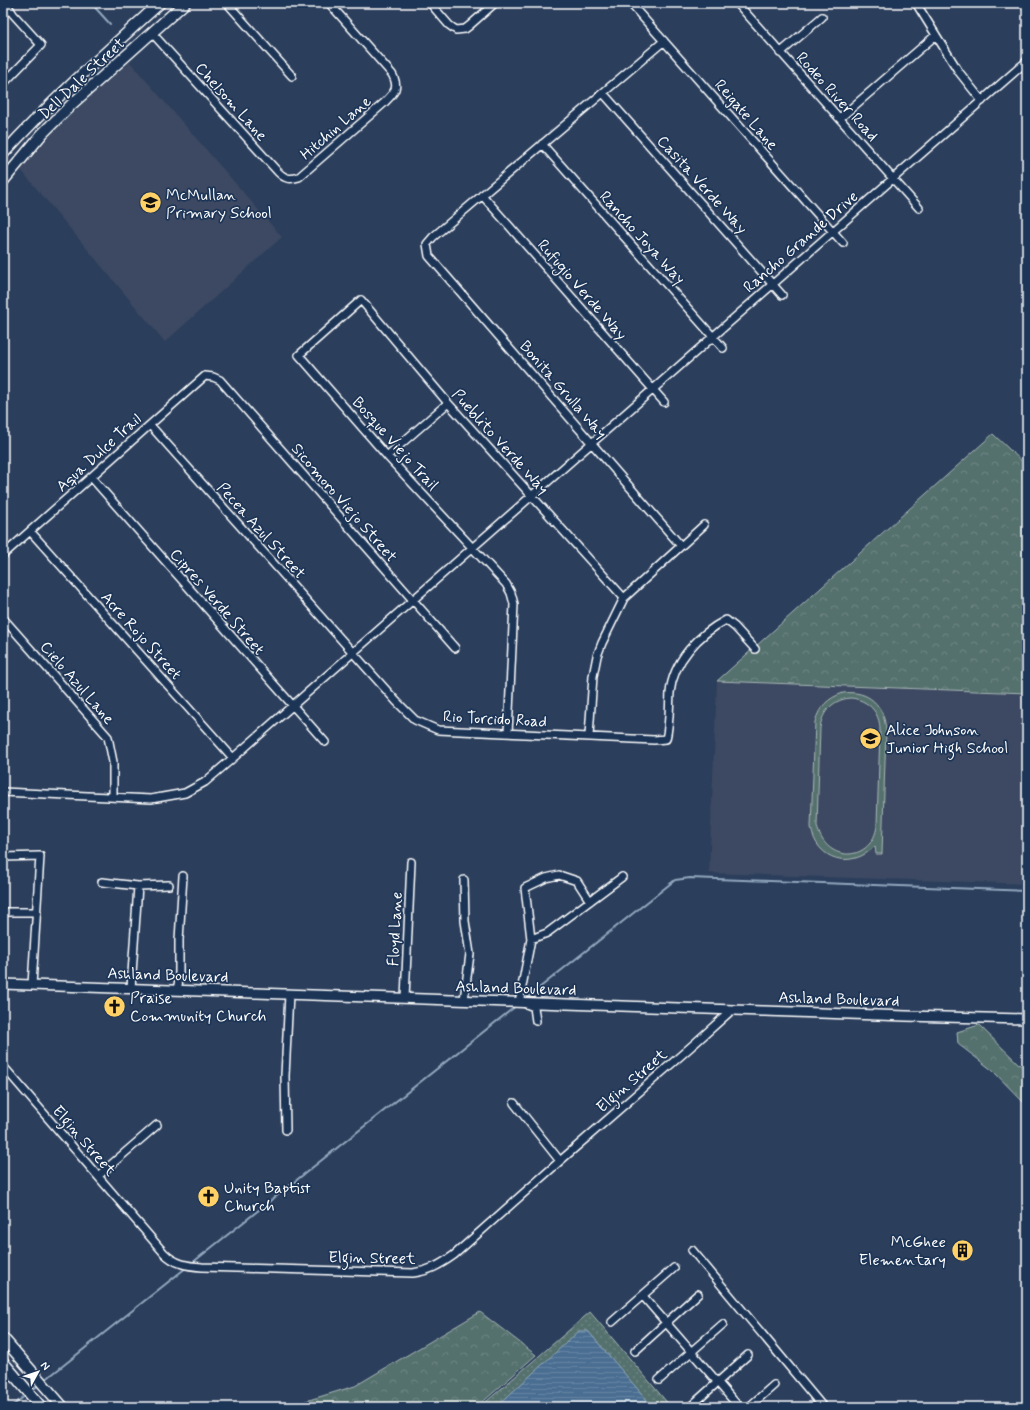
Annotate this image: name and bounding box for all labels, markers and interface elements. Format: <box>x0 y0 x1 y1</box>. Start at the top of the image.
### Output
street label: Dell Dale Street <box>34 33 130 125</box>
street label: Rodeo River Road <box>791 48 883 146</box>
street label: Chelsom Lane <box>190 58 272 146</box>
street label: Reigate Lane <box>709 75 783 155</box>
street label: Hitchin Lane <box>296 91 376 165</box>
street label: Casita Verde Way <box>652 131 752 239</box>
place label: McMullan Primary School <box>166 185 272 224</box>
street label: Rancho Grande Drive <box>739 186 863 298</box>
street label: Rancho Joya Way <box>594 187 690 289</box>
school or university icon: McMullan Primary School <box>138 190 164 216</box>
street label: Rufugio Verde Way <box>531 235 632 346</box>
street label: Bonita Grulla Way <box>514 336 611 443</box>
street label: Pueblito Verde Way <box>447 385 553 499</box>
street label: Bosque Viejo Trail <box>347 393 443 496</box>
street label: Aqua Dulce Trail <box>52 409 146 497</box>
street label: Sicomoro Viejo Street <box>286 439 402 567</box>
street label: Pecea Azul Street <box>212 478 310 584</box>
street label: Cipres Verde Street <box>165 544 269 660</box>
street label: Acre Rojo Street <box>96 587 186 685</box>
street label: Cielo Azul Lane <box>35 637 119 729</box>
street label: Rio Torcido Road <box>442 706 547 733</box>
place label: Alice Johnson Junior High School <box>886 720 1008 760</box>
school or university icon: Alice Johnson Junior High School <box>858 725 884 751</box>
street label: Floyd Lane <box>383 891 408 967</box>
street label: Ashland Boulevard <box>107 963 229 988</box>
street label: Ashland Boulevard <box>455 976 577 1001</box>
street label: Ashland Boulevard <box>778 987 900 1012</box>
place label: Praise Community Church <box>130 988 266 1027</box>
church icon: Praise Community Church <box>102 993 128 1019</box>
street label: Elgin Street <box>592 1044 673 1118</box>
street label: Elgin Street <box>47 1101 121 1182</box>
place label: Unity Baptist Church <box>224 1178 311 1217</box>
church icon: Unity Baptist Church <box>195 1183 221 1209</box>
place label: McGhee Elementary <box>859 1232 946 1271</box>
building icon: McGhee Elementary <box>949 1237 975 1263</box>
street label: Elgin Street <box>328 1247 416 1271</box>
north arrow <box>18 1352 58 1392</box>
text: N <box>37 1359 53 1374</box>

